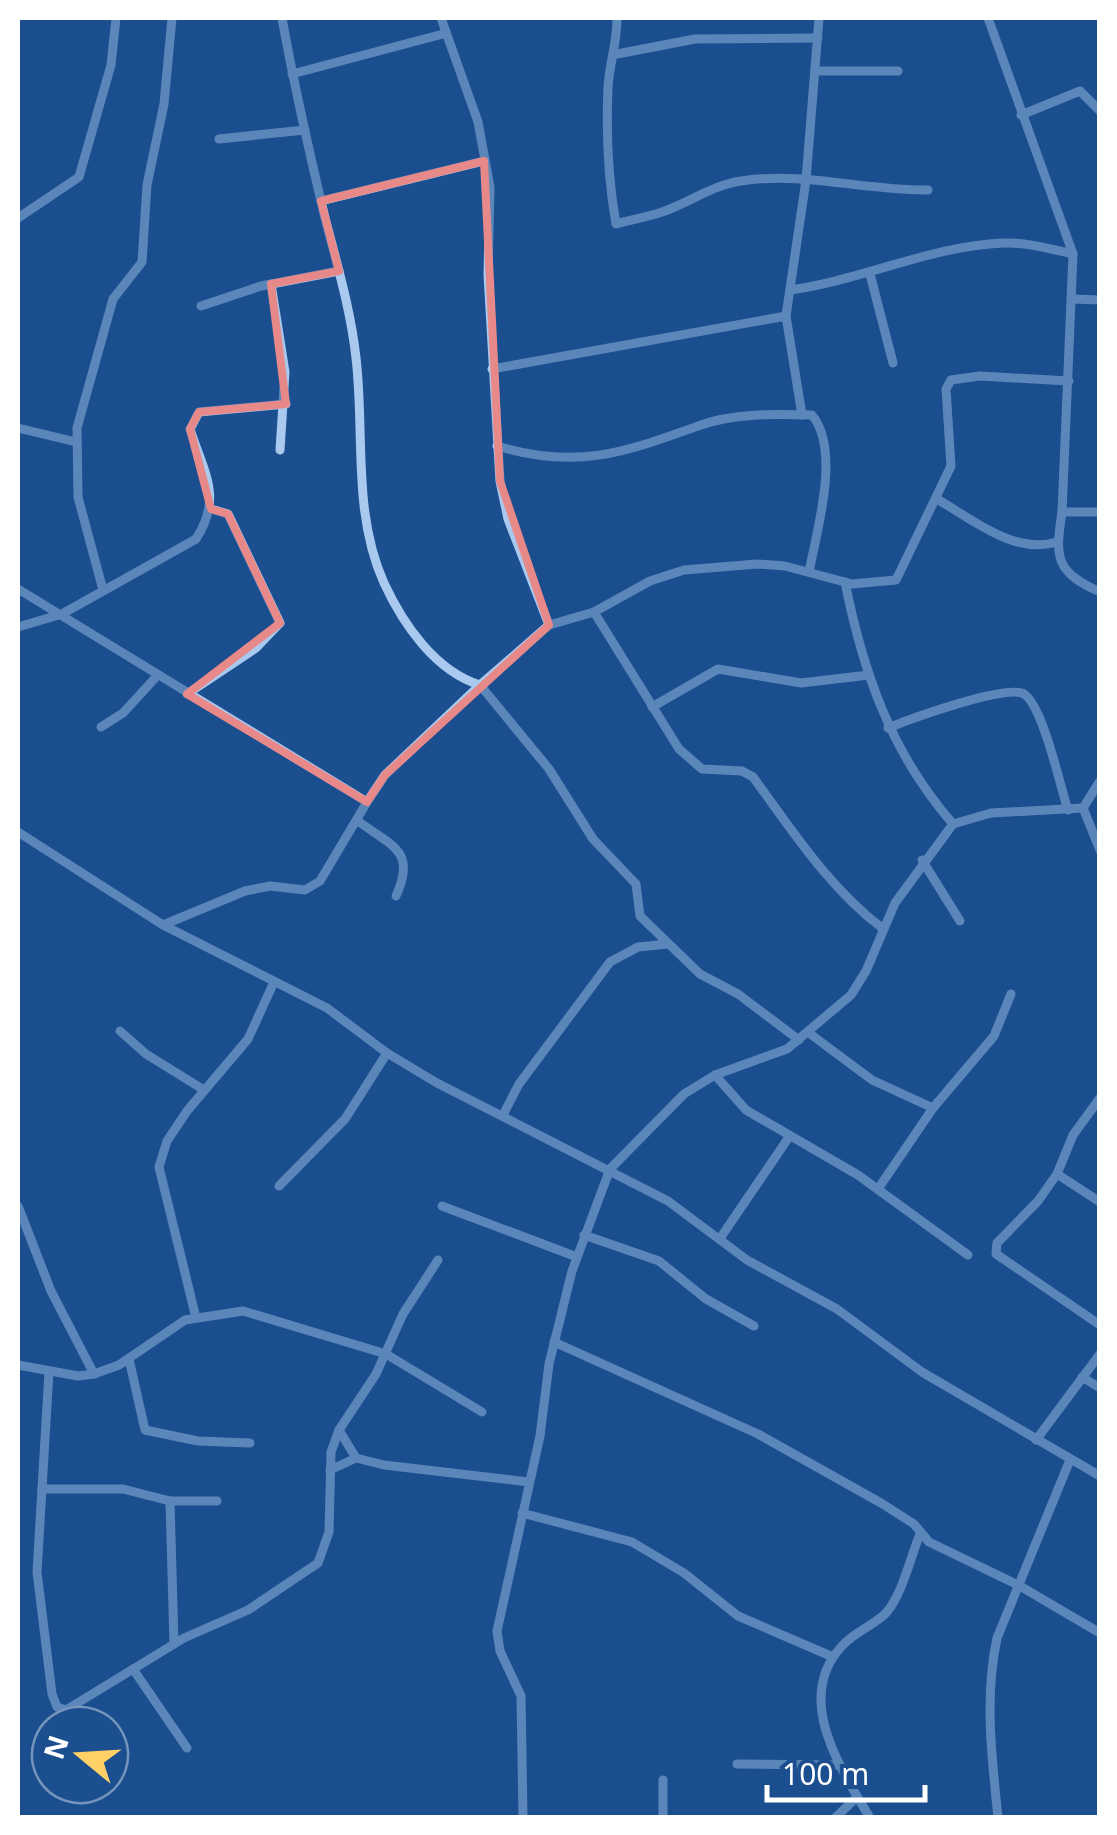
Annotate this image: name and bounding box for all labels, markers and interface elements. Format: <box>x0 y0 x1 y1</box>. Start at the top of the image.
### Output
north arrow <box>30 1705 130 1805</box>
text: N <box>34 1730 77 1764</box>
scale bar <box>767 1740 924 1802</box>
text: 100 m <box>782 1753 869 1794</box>

